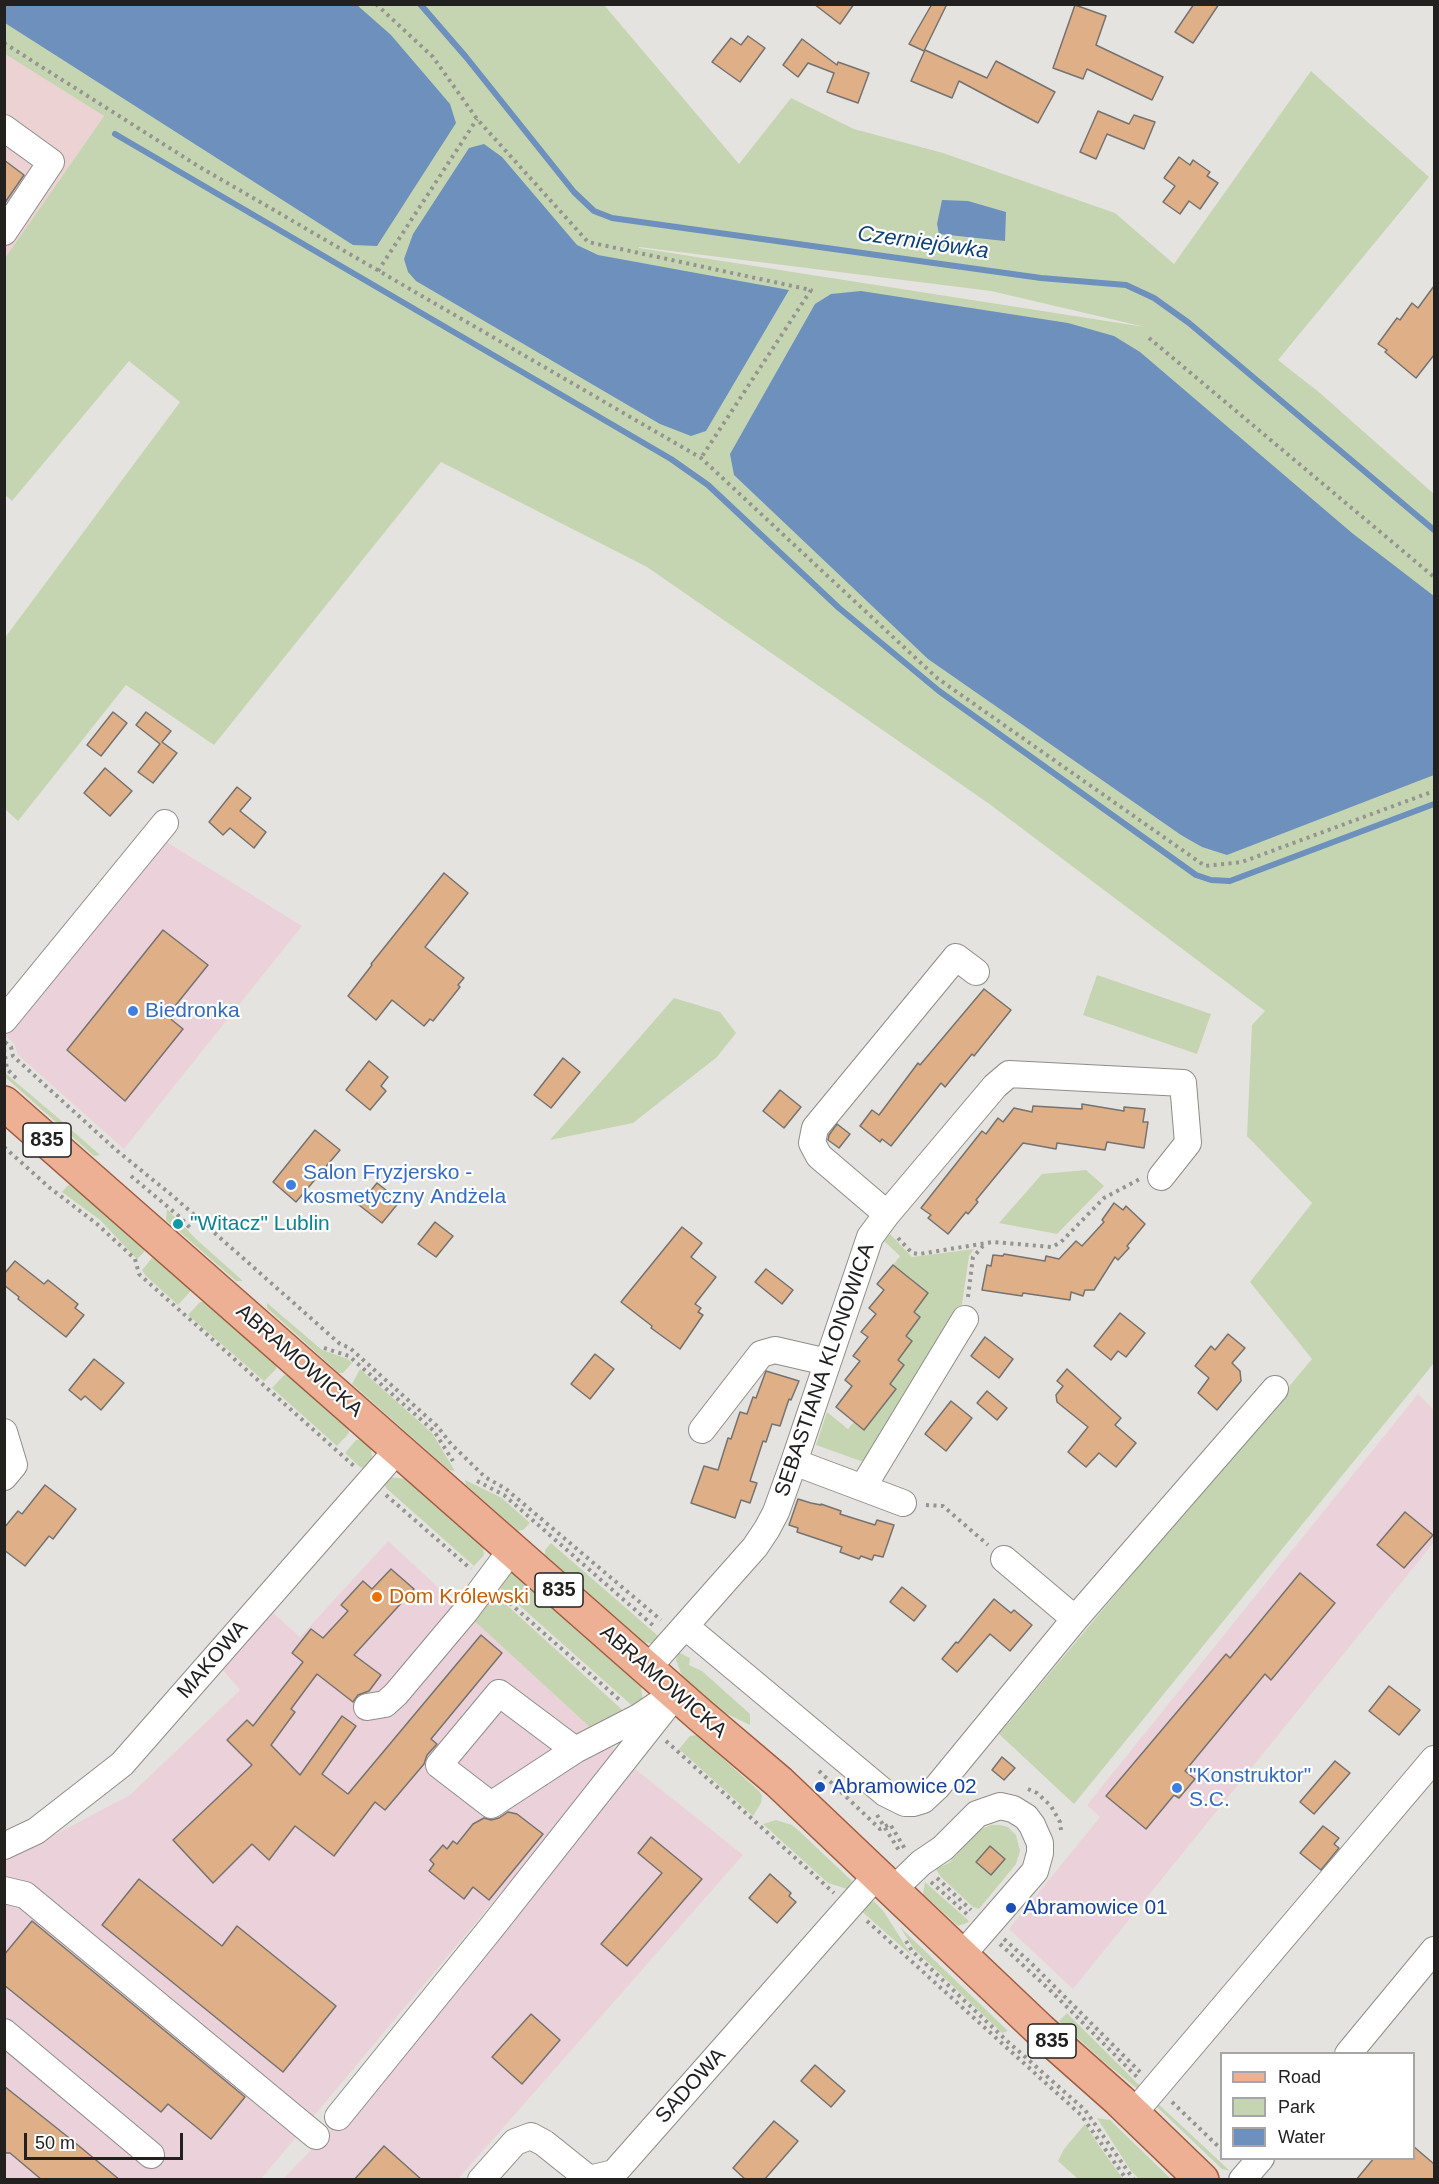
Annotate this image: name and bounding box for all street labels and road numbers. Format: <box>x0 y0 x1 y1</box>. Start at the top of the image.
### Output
road number: 835 <box>23 1123 71 1157</box>
street label: SEBASTIANA KLONOWICA <box>770 1240 880 1500</box>
street label: ABRAMOWICKA <box>230 1299 368 1423</box>
road number: 835 <box>535 1573 583 1607</box>
street label: MAKOWA <box>172 1616 254 1704</box>
street label: ABRAMOWICKA <box>594 1620 732 1744</box>
road number: 835 <box>1028 2024 1076 2058</box>
street label: SADOWA <box>651 2043 731 2129</box>

